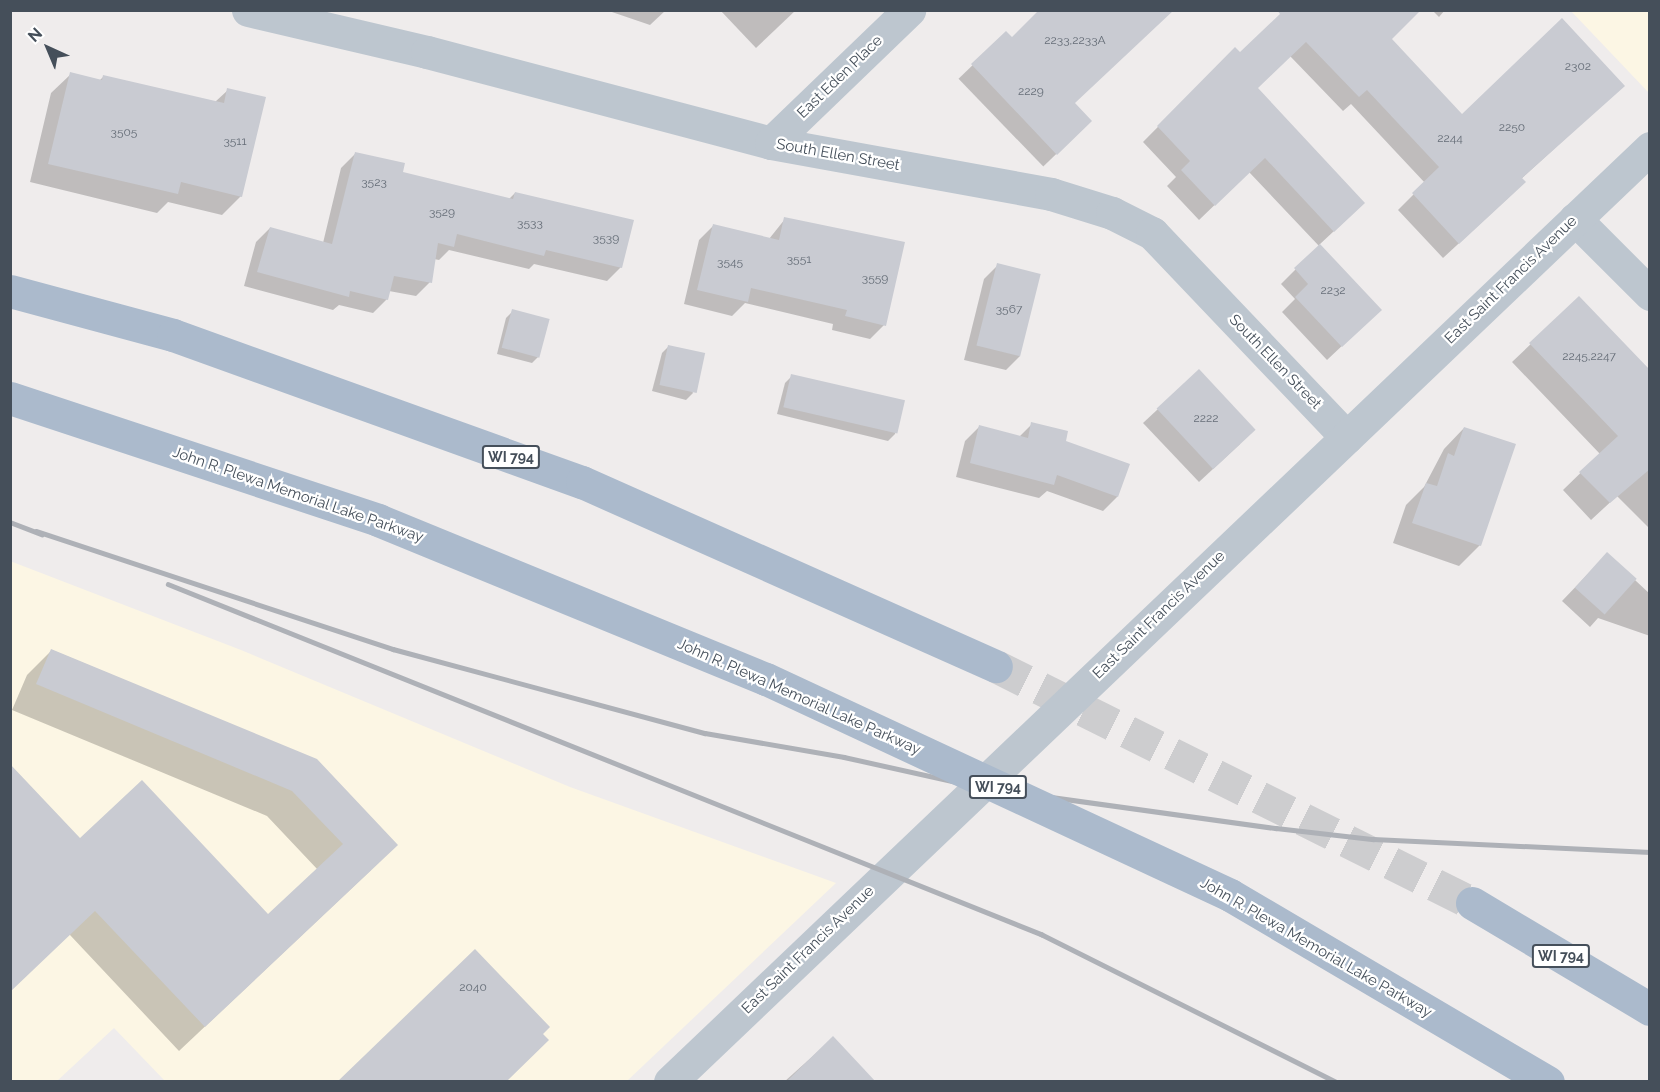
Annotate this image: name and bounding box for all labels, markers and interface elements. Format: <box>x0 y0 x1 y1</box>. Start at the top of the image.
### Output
north arrow <box>18 18 78 78</box>
text: N <box>24 24 46 46</box>
street label: East Eden Place <box>794 32 886 122</box>
house number: 2233,2233A <box>1044 34 1106 48</box>
house number: 2302 <box>1565 60 1591 74</box>
house number: 2229 <box>1018 85 1044 99</box>
house number: 2250 <box>1499 121 1525 135</box>
house number: 3505 <box>111 126 137 140</box>
house number: 2244 <box>1437 132 1463 146</box>
house number: 3511 <box>223 135 247 149</box>
street label: South Ellen Street <box>775 135 901 175</box>
house number: 3523 <box>361 176 387 190</box>
house number: 3529 <box>429 206 455 220</box>
street label: East Saint Francis Avenue <box>1441 212 1581 348</box>
house number: 3533 <box>517 217 543 231</box>
house number: 3539 <box>593 232 619 246</box>
house number: 3551 <box>787 253 811 267</box>
house number: 3545 <box>717 256 743 270</box>
house number: 3559 <box>862 272 888 286</box>
house number: 2232 <box>1320 284 1346 298</box>
house number: 3567 <box>996 303 1022 317</box>
street label: South Ellen Street <box>1225 311 1325 413</box>
house number: 2245,2247 <box>1562 350 1616 364</box>
house number: 2222 <box>1193 412 1219 426</box>
street label: John R. Plewa Memorial Lake Parkway <box>170 443 426 547</box>
road number: WI 794 <box>481 446 541 468</box>
street label: East Saint Francis Avenue <box>1089 547 1229 683</box>
street label: John R. Plewa Memorial Lake Parkway <box>674 635 924 759</box>
road number: WI 794 <box>968 776 1028 798</box>
street label: John R. Plewa Memorial Lake Parkway <box>1197 874 1435 1022</box>
street label: East Saint Francis Avenue <box>738 882 878 1018</box>
road number: WI 794 <box>1531 945 1591 967</box>
house number: 2040 <box>459 981 487 995</box>

